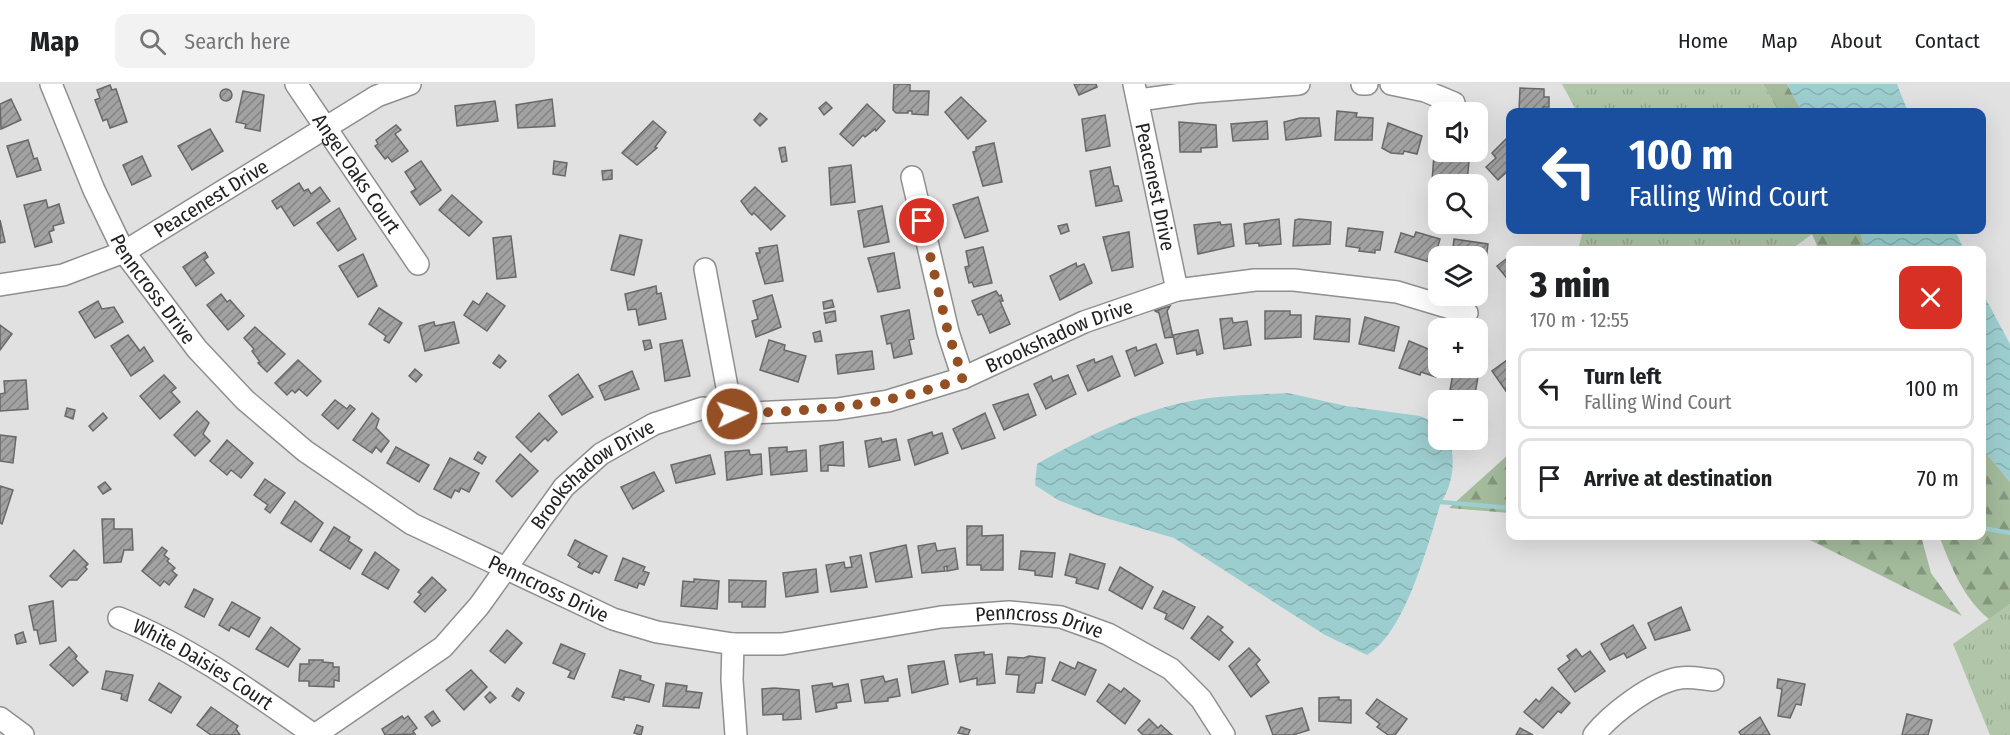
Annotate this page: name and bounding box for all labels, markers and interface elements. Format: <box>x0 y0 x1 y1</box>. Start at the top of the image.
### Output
search box <box>115 14 535 68</box>
text: Map <box>30 25 79 58</box>
icon: search <box>136 25 169 58</box>
text: Search here <box>184 28 290 55</box>
text: Home <box>1678 28 1728 54</box>
text: Map <box>1761 28 1798 54</box>
text: About <box>1831 28 1882 54</box>
text: Contact <box>1915 28 1980 54</box>
map controls <box>1428 102 1488 450</box>
button: sound <box>1428 102 1488 162</box>
street label: Angel Oaks Court <box>308 109 406 238</box>
street label: Peacenest Drive <box>1130 121 1180 253</box>
text: 100 m <box>1629 130 1733 180</box>
icon: left <box>1530 132 1608 210</box>
street label: Peacenest Drive <box>149 154 272 243</box>
button: search <box>1428 174 1488 234</box>
text: Falling Wind Court <box>1629 181 1828 213</box>
pin <box>896 195 947 246</box>
icon: arrive <box>905 204 938 237</box>
street label: Penncross Drive <box>105 230 201 349</box>
button: layers <box>1428 246 1488 306</box>
text: 3 min <box>1530 263 1610 307</box>
button: close <box>1899 266 1962 329</box>
street label: Brookshadow Drive <box>982 294 1136 378</box>
text: 170 m · 12:55 <box>1530 308 1629 332</box>
button: + <box>1428 318 1488 378</box>
text: Turn left <box>1584 363 1662 390</box>
icon: left <box>1533 372 1566 405</box>
text: 100 m <box>1905 375 1959 402</box>
position arrow <box>700 382 764 446</box>
button: − <box>1428 390 1488 450</box>
text: Falling Wind Court <box>1584 390 1732 414</box>
street label: Brookshadow Drive <box>526 414 659 534</box>
icon: arrive <box>1533 462 1566 495</box>
text: Arrive at destination <box>1584 465 1772 492</box>
text: 70 m <box>1917 465 1959 492</box>
street label: Penncross Drive <box>484 550 613 627</box>
street label: Penncross Drive <box>974 600 1107 643</box>
street label: White Daisies Court <box>129 614 278 715</box>

